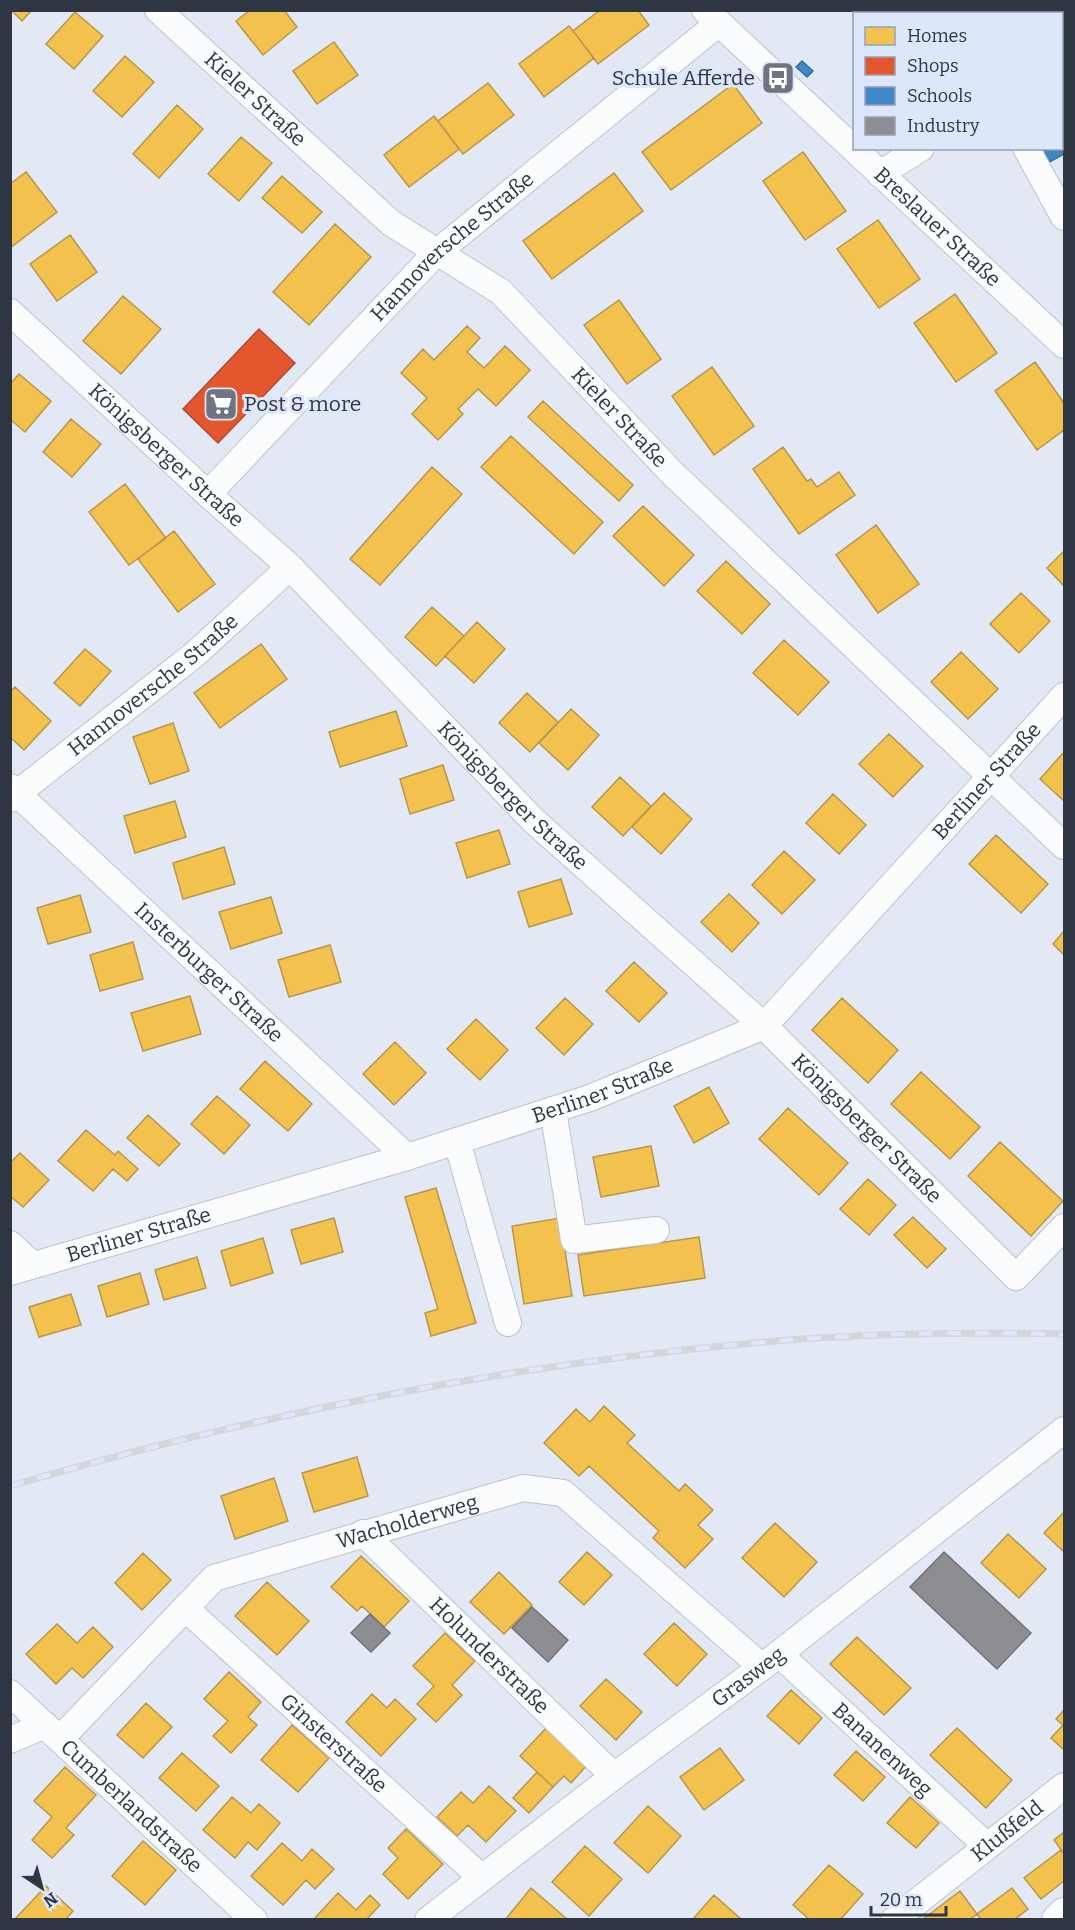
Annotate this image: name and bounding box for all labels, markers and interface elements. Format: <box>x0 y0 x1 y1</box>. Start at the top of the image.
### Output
legend <box>853 12 1063 150</box>
text: Homes <box>907 25 967 47</box>
street label: Kieler Straße <box>199 46 312 152</box>
text: Shops <box>907 55 959 77</box>
bus stop icon: Schule Afferde <box>760 60 796 96</box>
place label: Schule Afferde <box>612 65 755 91</box>
text: Schools <box>907 85 972 107</box>
text: Industry <box>907 115 980 137</box>
street label: Breslauer Straße <box>869 162 1006 292</box>
street label: Hannoversche Straße <box>365 166 539 327</box>
street label: Kieler Straße <box>566 362 673 473</box>
street label: Königsberger Straße <box>83 378 249 533</box>
supermarket icon: Post & more <box>203 386 239 422</box>
place label: Post & more <box>244 391 361 417</box>
street label: Hannoversche Straße <box>63 608 243 762</box>
street label: Königsberger Straße <box>432 716 593 876</box>
street label: Berliner Straße <box>927 717 1047 845</box>
street label: Insterburger Straße <box>129 897 289 1048</box>
street label: Königsberger Straße <box>786 1048 947 1209</box>
street label: Berliner Straße <box>529 1052 677 1129</box>
street label: Berliner Straße <box>63 1201 214 1268</box>
street label: Wacholderweg <box>334 1489 481 1555</box>
street label: Holunderstraße <box>424 1592 555 1719</box>
street label: Grasweg <box>706 1641 790 1713</box>
street label: Ginsterstraße <box>275 1688 393 1798</box>
street label: Bananenweg <box>827 1697 938 1802</box>
street label: Cumberlandstraße <box>55 1734 208 1878</box>
street label: Klußfeld <box>966 1795 1048 1867</box>
north arrow <box>12 1858 72 1918</box>
scale bar <box>871 1879 946 1917</box>
text: N <box>40 1888 61 1911</box>
text: 20 m <box>880 1889 922 1911</box>

